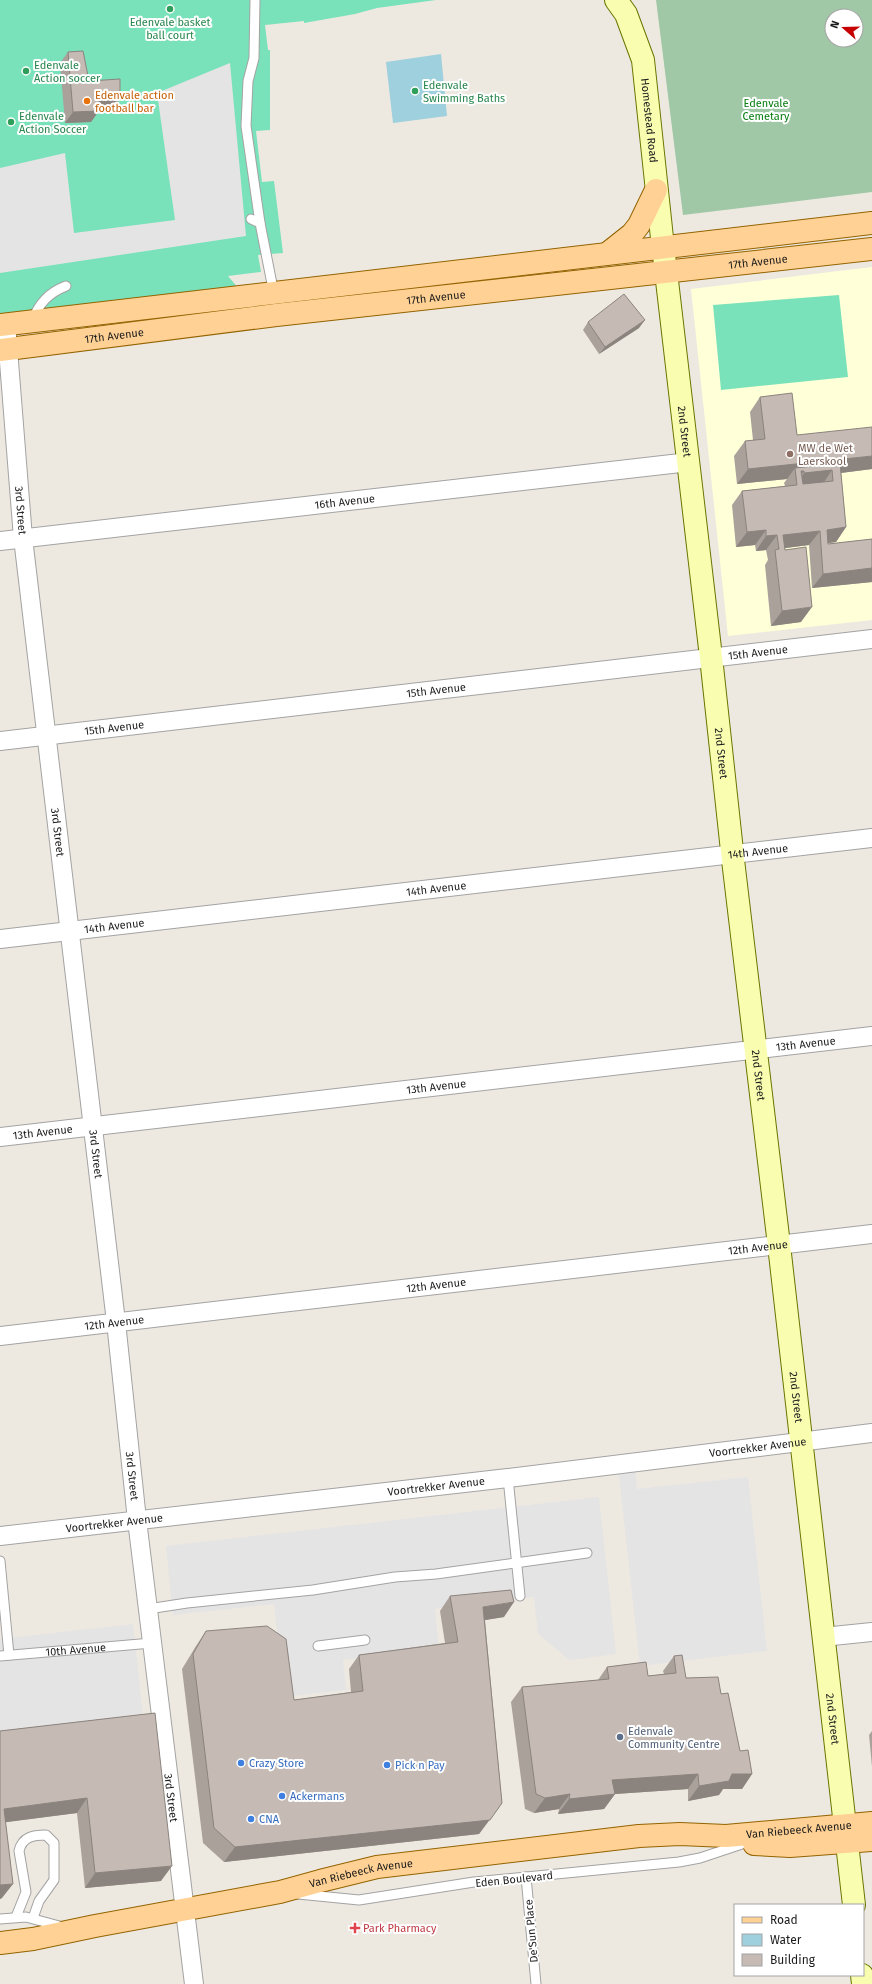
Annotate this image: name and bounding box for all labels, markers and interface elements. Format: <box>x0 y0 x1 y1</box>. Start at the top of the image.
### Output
marker: Edenvale basket ball court <box>165 4 175 14</box>
north arrow <box>824 8 864 48</box>
place label: Edenvale basket ball court <box>130 16 210 42</box>
text: N <box>828 19 842 30</box>
place label: Edenvale Action soccer <box>34 59 101 85</box>
marker: Edenvale Action soccer <box>21 66 31 76</box>
street label: Homestead Road <box>638 77 660 163</box>
place label: Edenvale Swimming Baths <box>423 79 505 105</box>
marker: Edenvale Swimming Baths <box>410 86 420 96</box>
place label: Edenvale action football bar <box>95 89 174 115</box>
marker: Edenvale action football bar <box>82 96 92 106</box>
park label: Edenvale Cemetary <box>743 97 790 123</box>
place label: Edenvale Action Soccer <box>19 110 87 136</box>
marker: Edenvale Action Soccer <box>6 117 16 127</box>
street label: 17th Avenue <box>728 252 788 272</box>
street label: 17th Avenue <box>406 288 466 308</box>
street label: 17th Avenue <box>84 326 145 346</box>
street label: 2nd Street <box>675 405 694 458</box>
place label: MW de Wet Laerskool <box>798 442 853 468</box>
marker: MW de Wet Laerskool <box>785 449 795 459</box>
street label: 3rd Street <box>12 486 29 535</box>
street label: 16th Avenue <box>314 492 376 512</box>
street label: 15th Avenue <box>727 643 788 663</box>
street label: 15th Avenue <box>405 681 467 700</box>
street label: 15th Avenue <box>84 718 145 738</box>
street label: 2nd Street <box>712 727 730 780</box>
street label: 3rd Street <box>48 807 67 857</box>
street label: 14th Avenue <box>727 842 789 862</box>
street label: 14th Avenue <box>405 879 467 899</box>
street label: 14th Avenue <box>83 916 145 936</box>
street label: 13th Avenue <box>775 1034 836 1054</box>
street label: 2nd Street <box>749 1049 768 1101</box>
street label: 13th Avenue <box>406 1077 467 1097</box>
street label: 13th Avenue <box>12 1123 73 1142</box>
street label: 3rd Street <box>86 1129 105 1179</box>
street label: 12th Avenue <box>727 1238 789 1258</box>
street label: 12th Avenue <box>405 1276 467 1295</box>
street label: 12th Avenue <box>84 1313 145 1333</box>
street label: 2nd Street <box>786 1371 805 1423</box>
street label: Voortrekker Avenue <box>709 1435 807 1460</box>
street label: 3rd Street <box>123 1451 141 1501</box>
street label: Voortrekker Avenue <box>387 1475 486 1499</box>
street label: Voortrekker Avenue <box>65 1511 164 1535</box>
street label: 10th Avenue <box>45 1641 107 1659</box>
street label: 2nd Street <box>823 1693 842 1745</box>
place label: Edenvale Community Centre <box>628 1725 720 1751</box>
marker: Edenvale Community Centre <box>615 1732 625 1742</box>
place label: Crazy Store <box>249 1757 304 1770</box>
marker: Crazy Store <box>236 1758 246 1768</box>
place label: Pick n Pay <box>395 1759 445 1772</box>
marker: Pick n Pay <box>382 1760 392 1770</box>
street label: 3rd Street <box>161 1773 180 1823</box>
place label: Ackermans <box>290 1790 344 1803</box>
marker: Ackermans <box>277 1791 287 1801</box>
place label: CNA <box>259 1813 280 1826</box>
marker: CNA <box>246 1814 256 1824</box>
street label: Van Riebeeck Avenue <box>746 1819 852 1841</box>
street label: Van Riebeeck Avenue <box>308 1857 414 1891</box>
street label: Eden Boulevard <box>475 1869 553 1890</box>
street label: De'Sun Place <box>522 1899 541 1963</box>
legend <box>734 1904 864 1976</box>
text: Road <box>770 1913 798 1927</box>
place label: Park Pharmacy <box>363 1922 437 1935</box>
marker: Park Pharmacy <box>350 1923 360 1933</box>
text: Water <box>770 1933 802 1947</box>
text: Building <box>770 1953 816 1967</box>

